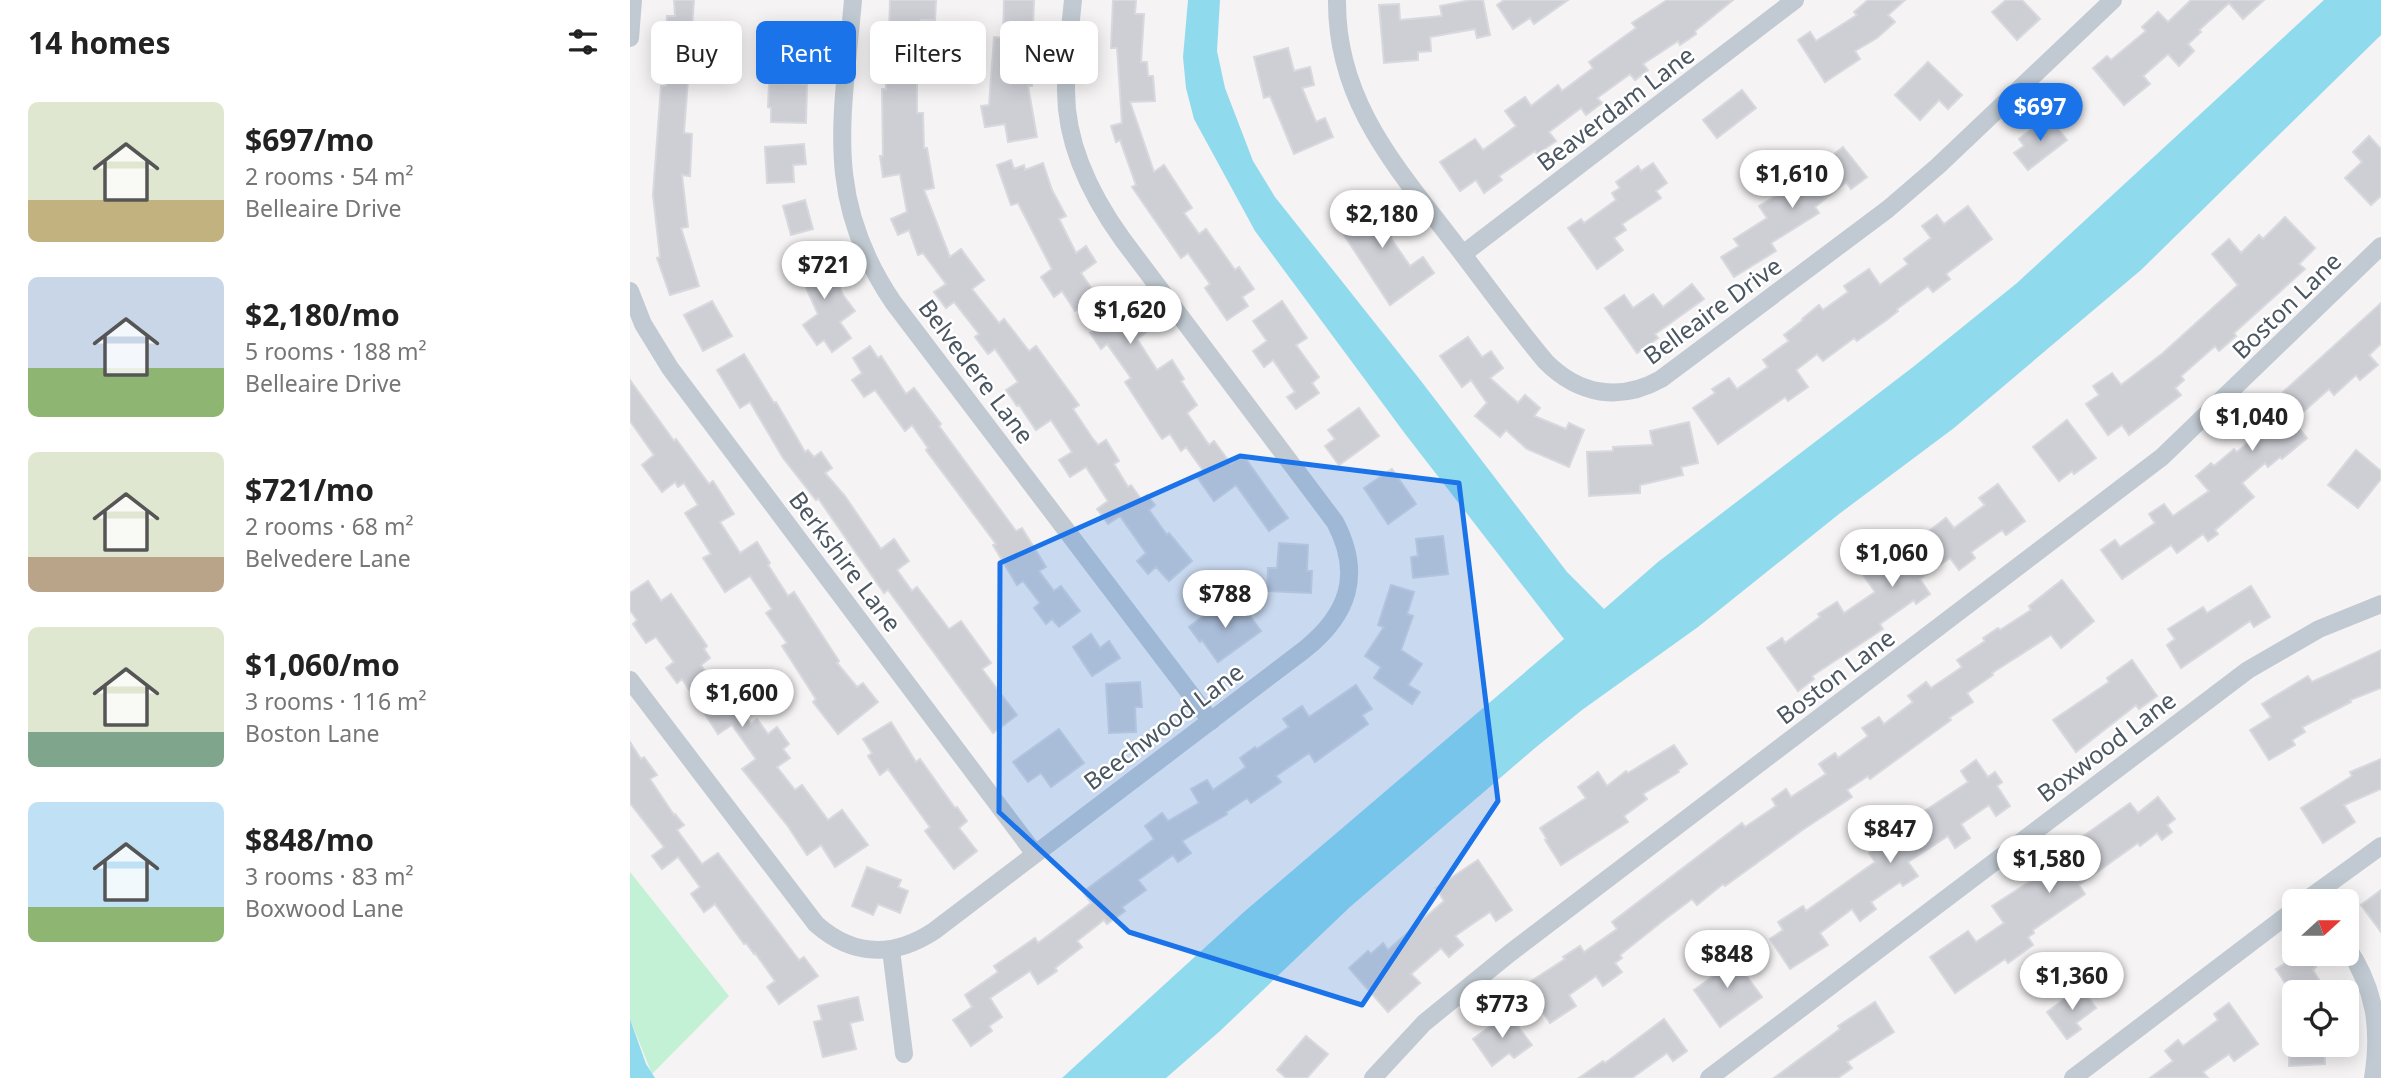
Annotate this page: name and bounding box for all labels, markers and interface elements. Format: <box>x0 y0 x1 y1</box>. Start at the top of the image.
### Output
chip: Buy <box>651 21 742 84</box>
chip: Rent <box>756 21 856 84</box>
chip: Filters <box>870 21 986 84</box>
chip: New <box>1000 21 1098 84</box>
text: 14 homes <box>28 22 171 63</box>
icon: filters <box>564 23 602 61</box>
street label: Beaverdam Lane <box>1530 38 1700 178</box>
pin: $697 <box>1999 83 2081 143</box>
text: $697 <box>2014 90 2066 122</box>
text: $697/mo <box>245 119 374 160</box>
icon: home <box>84 130 168 214</box>
pin: $1,610 <box>1735 150 1849 210</box>
text: $1,610 <box>1756 157 1828 189</box>
text: 2 rooms · 54 m² <box>245 160 414 192</box>
pin: $2,180 <box>1325 190 1439 250</box>
text: Belleaire Drive <box>245 192 401 224</box>
text: $2,180 <box>1346 197 1418 229</box>
pin: $721 <box>783 242 865 301</box>
street label: Boston Lane <box>2224 244 2348 366</box>
text: $721 <box>798 248 850 280</box>
street label: Belleaire Drive <box>1636 249 1788 371</box>
pin: $1,620 <box>1073 286 1187 346</box>
street label: Belvedere Lane <box>912 292 1042 450</box>
text: $1,620 <box>1094 293 1166 325</box>
text: $2,180/mo <box>245 294 400 335</box>
icon: home <box>84 305 168 389</box>
text: 5 rooms · 188 m² <box>245 335 427 367</box>
text: Belleaire Drive <box>245 367 401 399</box>
pin: $1,040 <box>2195 393 2309 453</box>
text: $1,040 <box>2216 400 2288 432</box>
text: $721/mo <box>245 469 374 510</box>
icon: home <box>84 480 168 564</box>
street label: Berkshire Lane <box>782 484 910 638</box>
text: 2 rooms · 68 m² <box>245 510 414 542</box>
pin: $1,060 <box>1835 530 1949 589</box>
text: $1,060 <box>1856 536 1928 568</box>
text: Belvedere Lane <box>245 542 411 574</box>
pin: $788 <box>1184 570 1266 630</box>
text: $788 <box>1199 577 1251 609</box>
street label: Boston Lane <box>1769 621 1901 731</box>
text: $1,060/mo <box>245 644 400 685</box>
icon: home <box>84 655 168 739</box>
street label: Beechwood Lane <box>1076 655 1250 797</box>
pin: $1,600 <box>685 670 799 729</box>
text: $1,600 <box>706 676 778 708</box>
street label: Boxwood Lane <box>2030 683 2182 809</box>
text: 3 rooms · 116 m² <box>245 685 427 717</box>
text: Boston Lane <box>245 717 379 749</box>
pin: $847 <box>1849 806 1931 865</box>
text: $847 <box>1864 812 1916 844</box>
text: $848/mo <box>245 819 374 860</box>
icon: home <box>84 830 168 914</box>
pin: $1,580 <box>1992 836 2106 895</box>
text: $1,580 <box>2013 842 2085 874</box>
text: 3 rooms · 83 m² <box>245 860 414 892</box>
north arrow <box>2282 889 2359 966</box>
map controls <box>2282 889 2359 1057</box>
text: Boxwood Lane <box>245 892 404 924</box>
pin: $848 <box>1686 930 1768 990</box>
text: $848 <box>1701 937 1753 969</box>
pin: $1,360 <box>2015 953 2129 1012</box>
text: $1,360 <box>2036 959 2108 991</box>
button: locate <box>2282 980 2359 1057</box>
pin: $773 <box>1461 981 1543 1040</box>
text: $773 <box>1476 987 1528 1019</box>

